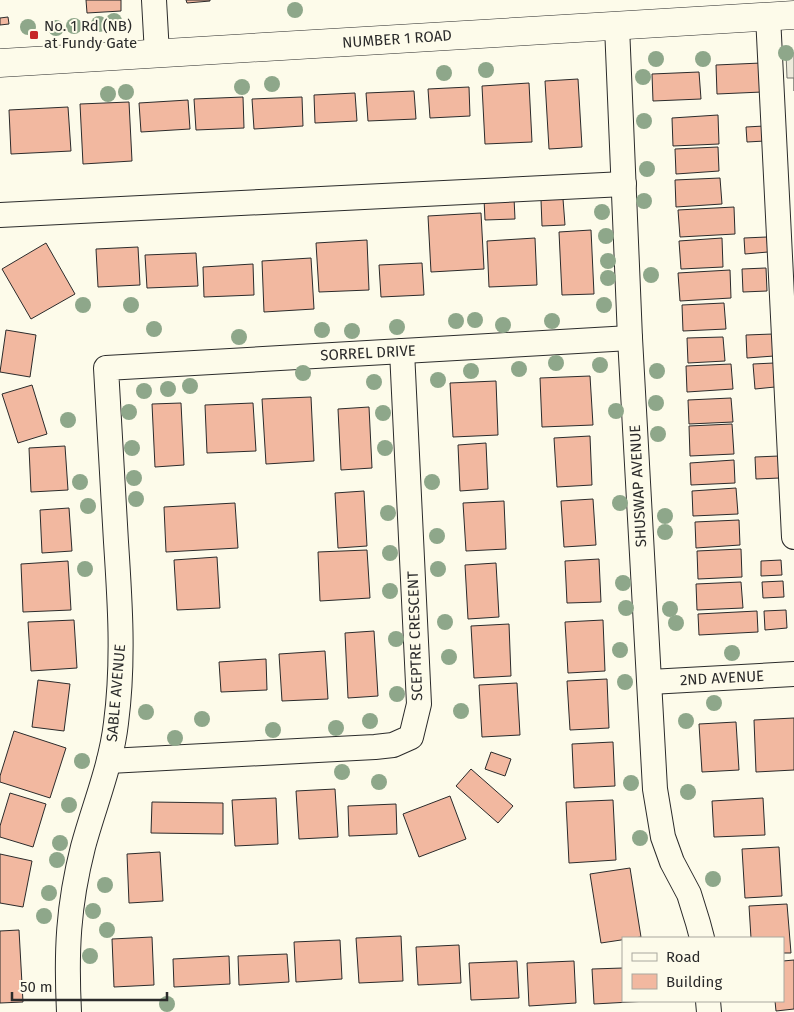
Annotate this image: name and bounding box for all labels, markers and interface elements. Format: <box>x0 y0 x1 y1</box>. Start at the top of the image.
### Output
place label: No. 1 Rd (NB) at Fundy Gate <box>44 17 137 52</box>
street label: NUMBER 1 ROAD <box>342 26 452 52</box>
marker: No. 1 Rd (NB) at Fundy Gate <box>28 29 40 41</box>
street label: SORREL DRIVE <box>320 342 416 364</box>
street label: SHUSWAP AVENUE <box>626 424 650 548</box>
street label: SCEPTRE CRESCENT <box>404 571 426 701</box>
street label: SABLE AVENUE <box>103 643 129 743</box>
street label: 2ND AVENUE <box>679 667 765 689</box>
legend <box>622 937 784 1002</box>
text: Road <box>666 948 701 966</box>
scale bar <box>12 970 168 1002</box>
text: Building <box>666 973 722 991</box>
text: 50 m <box>20 978 53 996</box>

